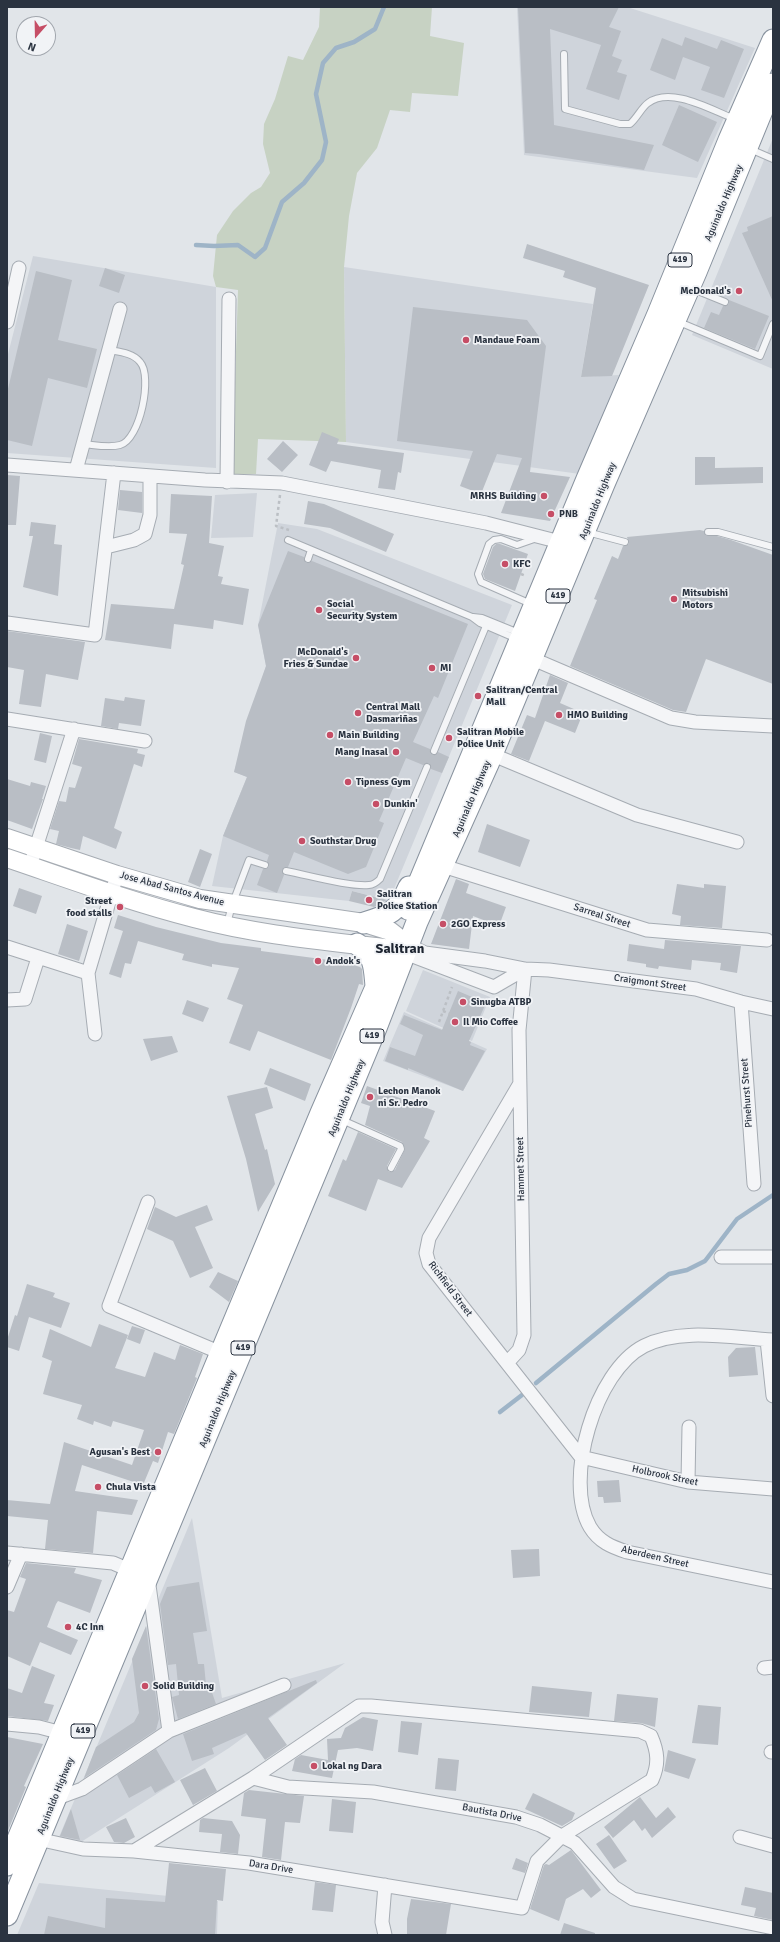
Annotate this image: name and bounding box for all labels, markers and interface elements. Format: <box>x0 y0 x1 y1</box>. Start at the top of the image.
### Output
north arrow <box>16 16 56 56</box>
text: N <box>26 39 38 54</box>
street label: Aguinaldo Highway <box>702 163 746 243</box>
road number: 419 <box>668 253 692 267</box>
place label: McDonald's <box>680 285 731 297</box>
marker: McDonald's <box>734 286 744 296</box>
place label: Mandaue Foam <box>474 334 540 346</box>
marker: Mandaue Foam <box>461 335 471 345</box>
street label: Aguinaldo Highway <box>577 461 619 541</box>
place label: MRHS Building <box>470 490 536 502</box>
marker: MRHS Building <box>539 491 549 501</box>
place label: PNB <box>559 508 578 520</box>
marker: PNB <box>546 509 556 519</box>
place label: KFC <box>513 558 531 570</box>
marker: KFC <box>500 559 510 569</box>
place label: Mitsubishi Motors <box>682 587 728 610</box>
road number: 419 <box>546 589 570 603</box>
marker: Mitsubishi Motors <box>669 594 679 604</box>
place label: Social Security System <box>327 598 397 622</box>
marker: Social Security System <box>314 605 324 615</box>
place label: McDonald's Fries & Sundae <box>283 646 348 670</box>
marker: McDonald's Fries & Sundae <box>351 653 361 663</box>
place label: MI <box>440 662 451 674</box>
marker: MI <box>427 663 437 673</box>
place label: Salitran/Central Mall <box>486 684 558 708</box>
marker: Salitran/Central Mall <box>473 691 483 701</box>
place label: Central Mall Dasmariñas <box>366 701 420 724</box>
marker: Central Mall Dasmariñas <box>353 708 363 718</box>
place label: HMO Building <box>567 709 628 721</box>
marker: HMO Building <box>554 710 564 720</box>
place label: Salitran Mobile Police Unit <box>457 726 524 750</box>
place label: Main Building <box>338 729 399 741</box>
marker: Main Building <box>325 730 335 740</box>
marker: Salitran Mobile Police Unit <box>444 733 454 743</box>
place label: Mang Inasal <box>335 746 388 758</box>
marker: Mang Inasal <box>391 747 401 757</box>
street label: Aguinaldo Highway <box>450 759 494 839</box>
place label: Tipness Gym <box>356 776 410 788</box>
marker: Tipness Gym <box>343 777 353 787</box>
place label: Dunkin' <box>384 798 418 810</box>
marker: Dunkin' <box>371 799 381 809</box>
place label: Southstar Drug <box>310 835 376 847</box>
marker: Southstar Drug <box>297 836 307 846</box>
street label: Jose Abad Santos Avenue <box>118 869 226 909</box>
place label: Salitran Police Station <box>377 888 437 912</box>
place label: Street food stalls <box>67 895 112 918</box>
marker: Salitran Police Station <box>364 895 374 905</box>
street label: Sarreal Street <box>572 901 632 931</box>
marker: Street food stalls <box>115 902 125 912</box>
place label: 2GO Express <box>451 918 505 930</box>
marker: 2GO Express <box>438 919 448 929</box>
district label: Salitran <box>376 941 424 957</box>
place label: Andok's <box>326 955 360 967</box>
marker: Andok's <box>313 956 323 966</box>
street label: Craigmont Street <box>613 972 687 994</box>
place label: Sinugba ATBP <box>471 996 531 1008</box>
marker: Sinugba ATBP <box>458 997 468 1007</box>
place label: Il Mio Coffee <box>463 1016 518 1028</box>
marker: Il Mio Coffee <box>450 1017 460 1027</box>
road number: 419 <box>360 1029 384 1043</box>
street label: Aguinaldo Highway <box>326 1058 368 1138</box>
street label: Pinehurst Street <box>739 1058 755 1128</box>
place label: Lechon Manok ni Sr. Pedro <box>378 1085 441 1108</box>
marker: Lechon Manok ni Sr. Pedro <box>365 1092 375 1102</box>
street label: Hammet Street <box>514 1137 528 1201</box>
street label: Richfield Street <box>425 1259 475 1319</box>
road number: 419 <box>231 1341 255 1355</box>
street label: Aguinaldo Highway <box>197 1369 239 1449</box>
place label: Agusan's Best <box>90 1446 150 1458</box>
marker: Agusan's Best <box>153 1447 163 1457</box>
street label: Holbrook Street <box>631 1463 699 1489</box>
place label: Chula Vista <box>106 1481 156 1493</box>
marker: Chula Vista <box>93 1482 103 1492</box>
street label: Aberdeen Street <box>620 1543 690 1571</box>
place label: 4C Inn <box>76 1621 104 1633</box>
marker: 4C Inn <box>63 1622 73 1632</box>
place label: Solid Building <box>153 1680 214 1692</box>
marker: Solid Building <box>140 1681 150 1691</box>
road number: 419 <box>71 1724 95 1738</box>
street label: Aguinaldo Highway <box>35 1756 77 1836</box>
place label: Lokal ng Dara <box>322 1760 382 1772</box>
marker: Lokal ng Dara <box>309 1761 319 1771</box>
street label: Bautista Drive <box>461 1801 523 1825</box>
street label: Dara Drive <box>248 1858 294 1876</box>

